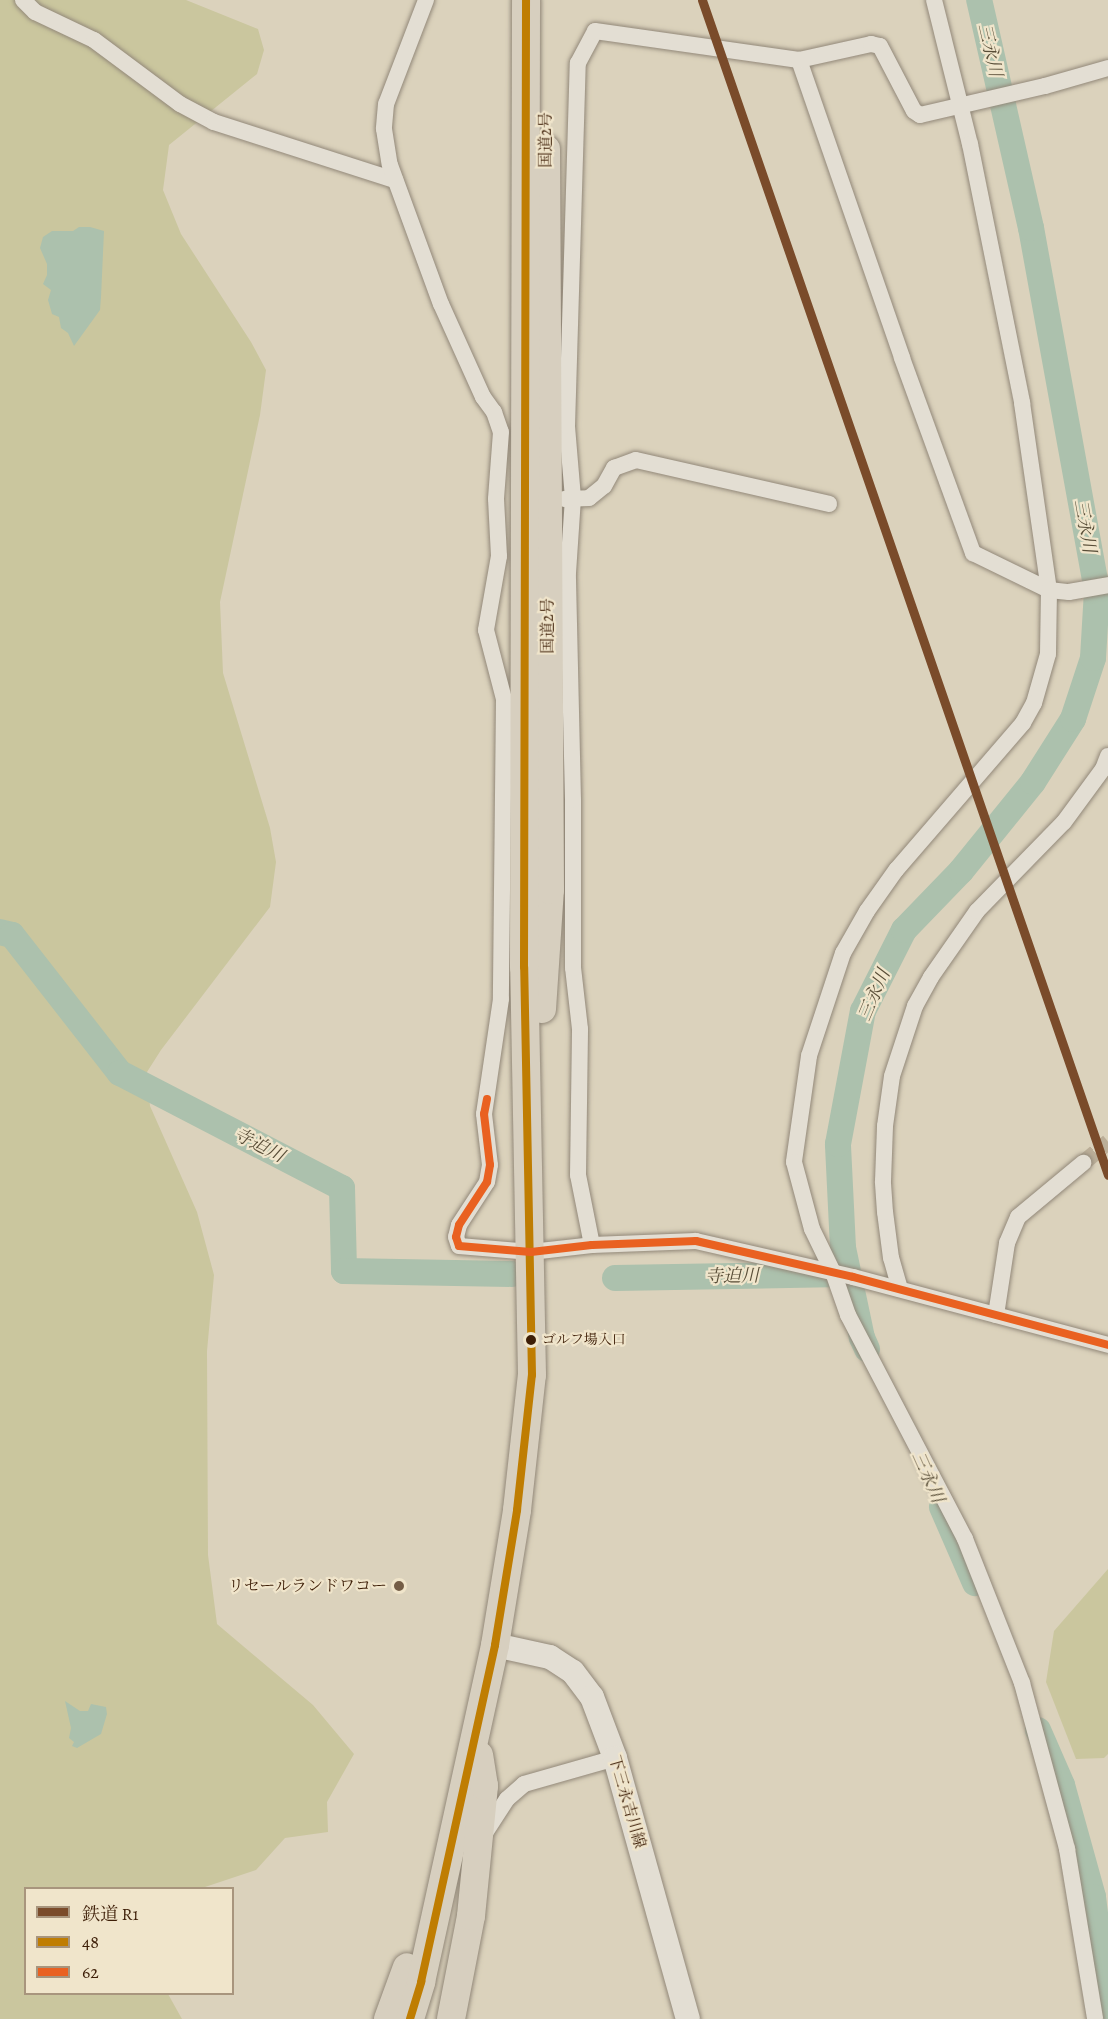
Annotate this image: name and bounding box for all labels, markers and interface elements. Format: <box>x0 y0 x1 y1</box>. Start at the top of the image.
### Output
water label: 三永川 <box>973 21 1007 79</box>
street label: 国道2号 <box>536 112 556 168</box>
water label: 三永川 <box>1070 498 1100 554</box>
street label: 国道2号 <box>538 598 558 654</box>
water label: 三永川 <box>854 966 894 1024</box>
water label: 寺迫川 <box>230 1123 288 1167</box>
water label: 寺迫川 <box>705 1265 759 1287</box>
place label: ゴルフ場入口 <box>542 1332 626 1348</box>
marker: ゴルフ場入口 <box>525 1334 537 1346</box>
water label: 三永川 <box>907 1448 949 1506</box>
place label: リセールランドワコー <box>228 1576 387 1596</box>
marker: リセールランドワコー <box>392 1579 406 1593</box>
street label: 下三永吉川線 <box>605 1753 649 1851</box>
legend <box>24 1887 234 1995</box>
text: 鉄道 R1 <box>82 1902 139 1926</box>
text: 48 <box>82 1930 99 1954</box>
text: 62 <box>82 1960 99 1984</box>

